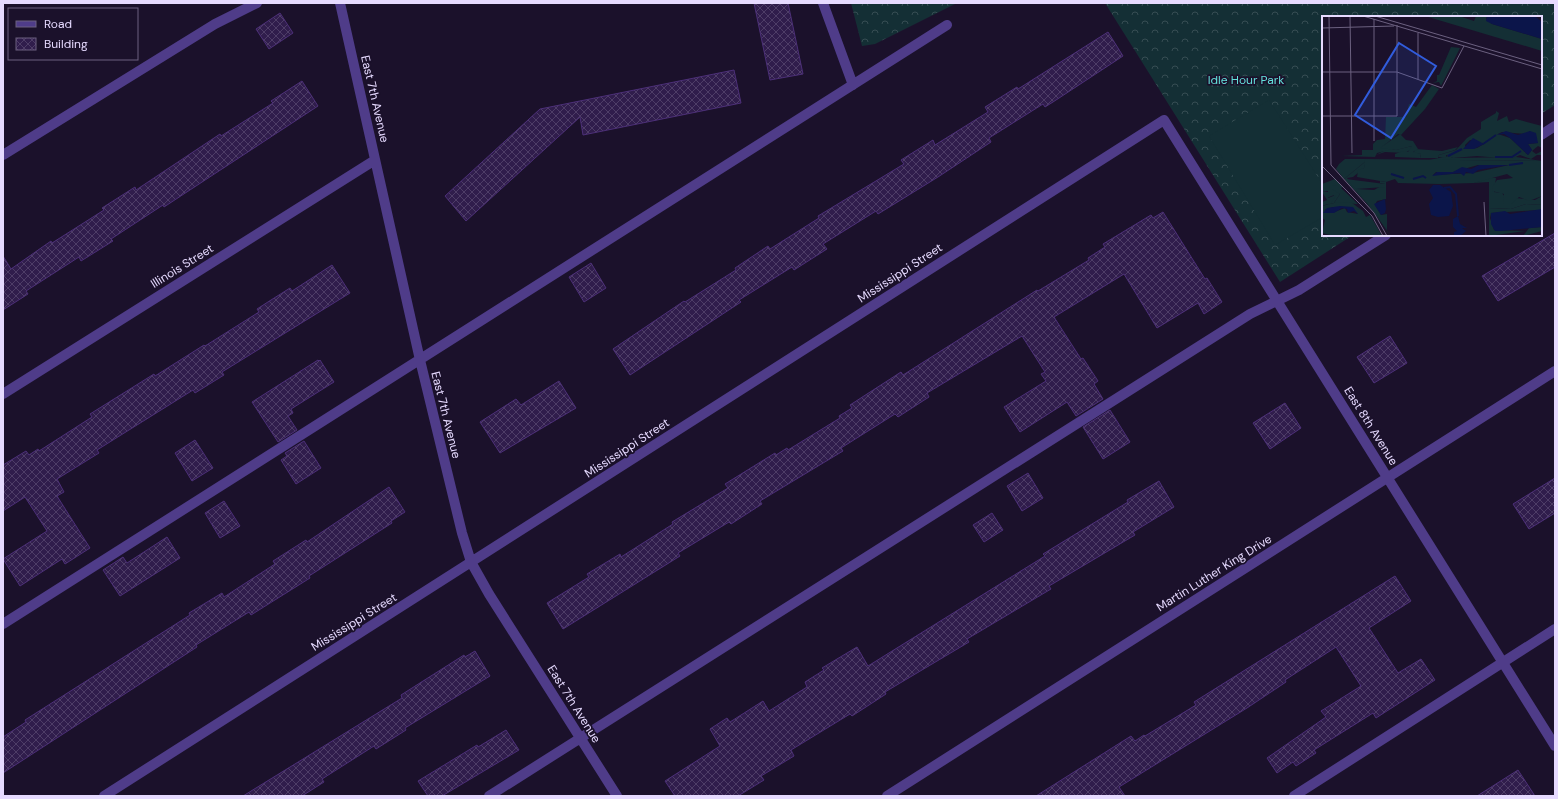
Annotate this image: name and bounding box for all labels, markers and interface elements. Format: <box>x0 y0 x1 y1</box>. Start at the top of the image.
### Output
legend <box>8 8 138 60</box>
text: Road <box>44 16 72 32</box>
inset map <box>1322 16 1542 236</box>
text: Building <box>44 36 88 52</box>
street label: East 7th Avenue <box>357 54 393 144</box>
park label: Idle Hour Park <box>1208 72 1284 88</box>
street label: Mississippi Street <box>855 239 946 306</box>
street label: Illinois Street <box>148 240 217 292</box>
street label: East 7th Avenue <box>427 370 465 460</box>
street label: East 8th Avenue <box>1340 384 1402 468</box>
street label: Mississippi Street <box>582 414 673 481</box>
street label: Martin Luther King Drive <box>1153 531 1275 615</box>
street label: Mississippi Street <box>308 589 400 655</box>
street label: East 7th Avenue <box>544 662 604 746</box>

